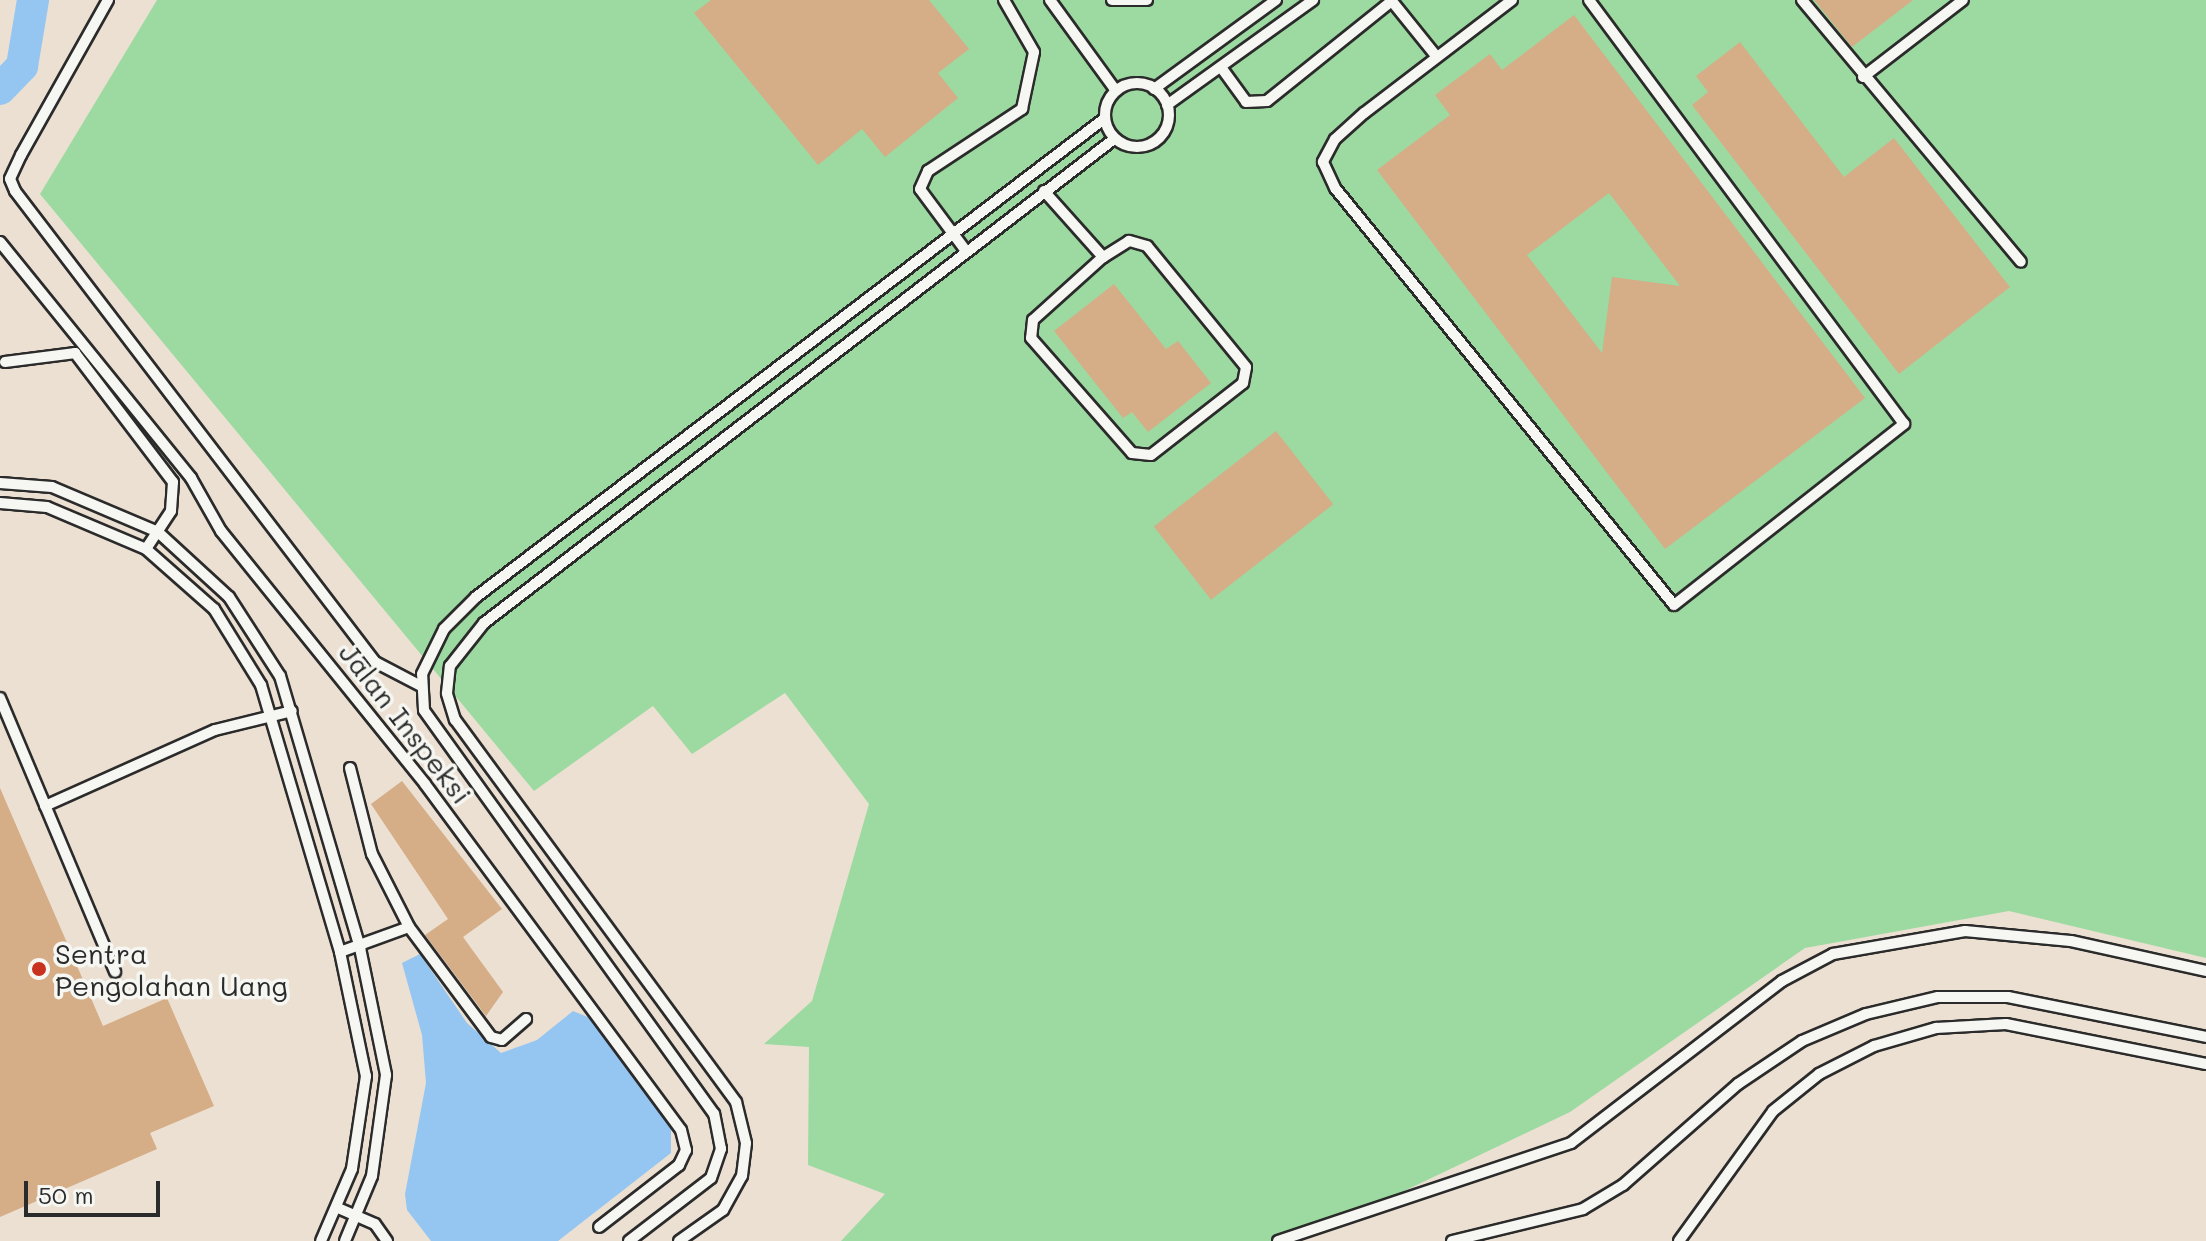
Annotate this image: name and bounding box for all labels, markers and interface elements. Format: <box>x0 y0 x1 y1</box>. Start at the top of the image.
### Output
street label: Jalan Inspeksi <box>333 636 479 810</box>
place label: Sentra Pengolahan Uang <box>55 936 288 1002</box>
marker: Sentra Pengolahan Uang <box>30 960 48 978</box>
scale bar <box>28 1165 164 1215</box>
text: 50 m <box>38 1179 94 1210</box>

